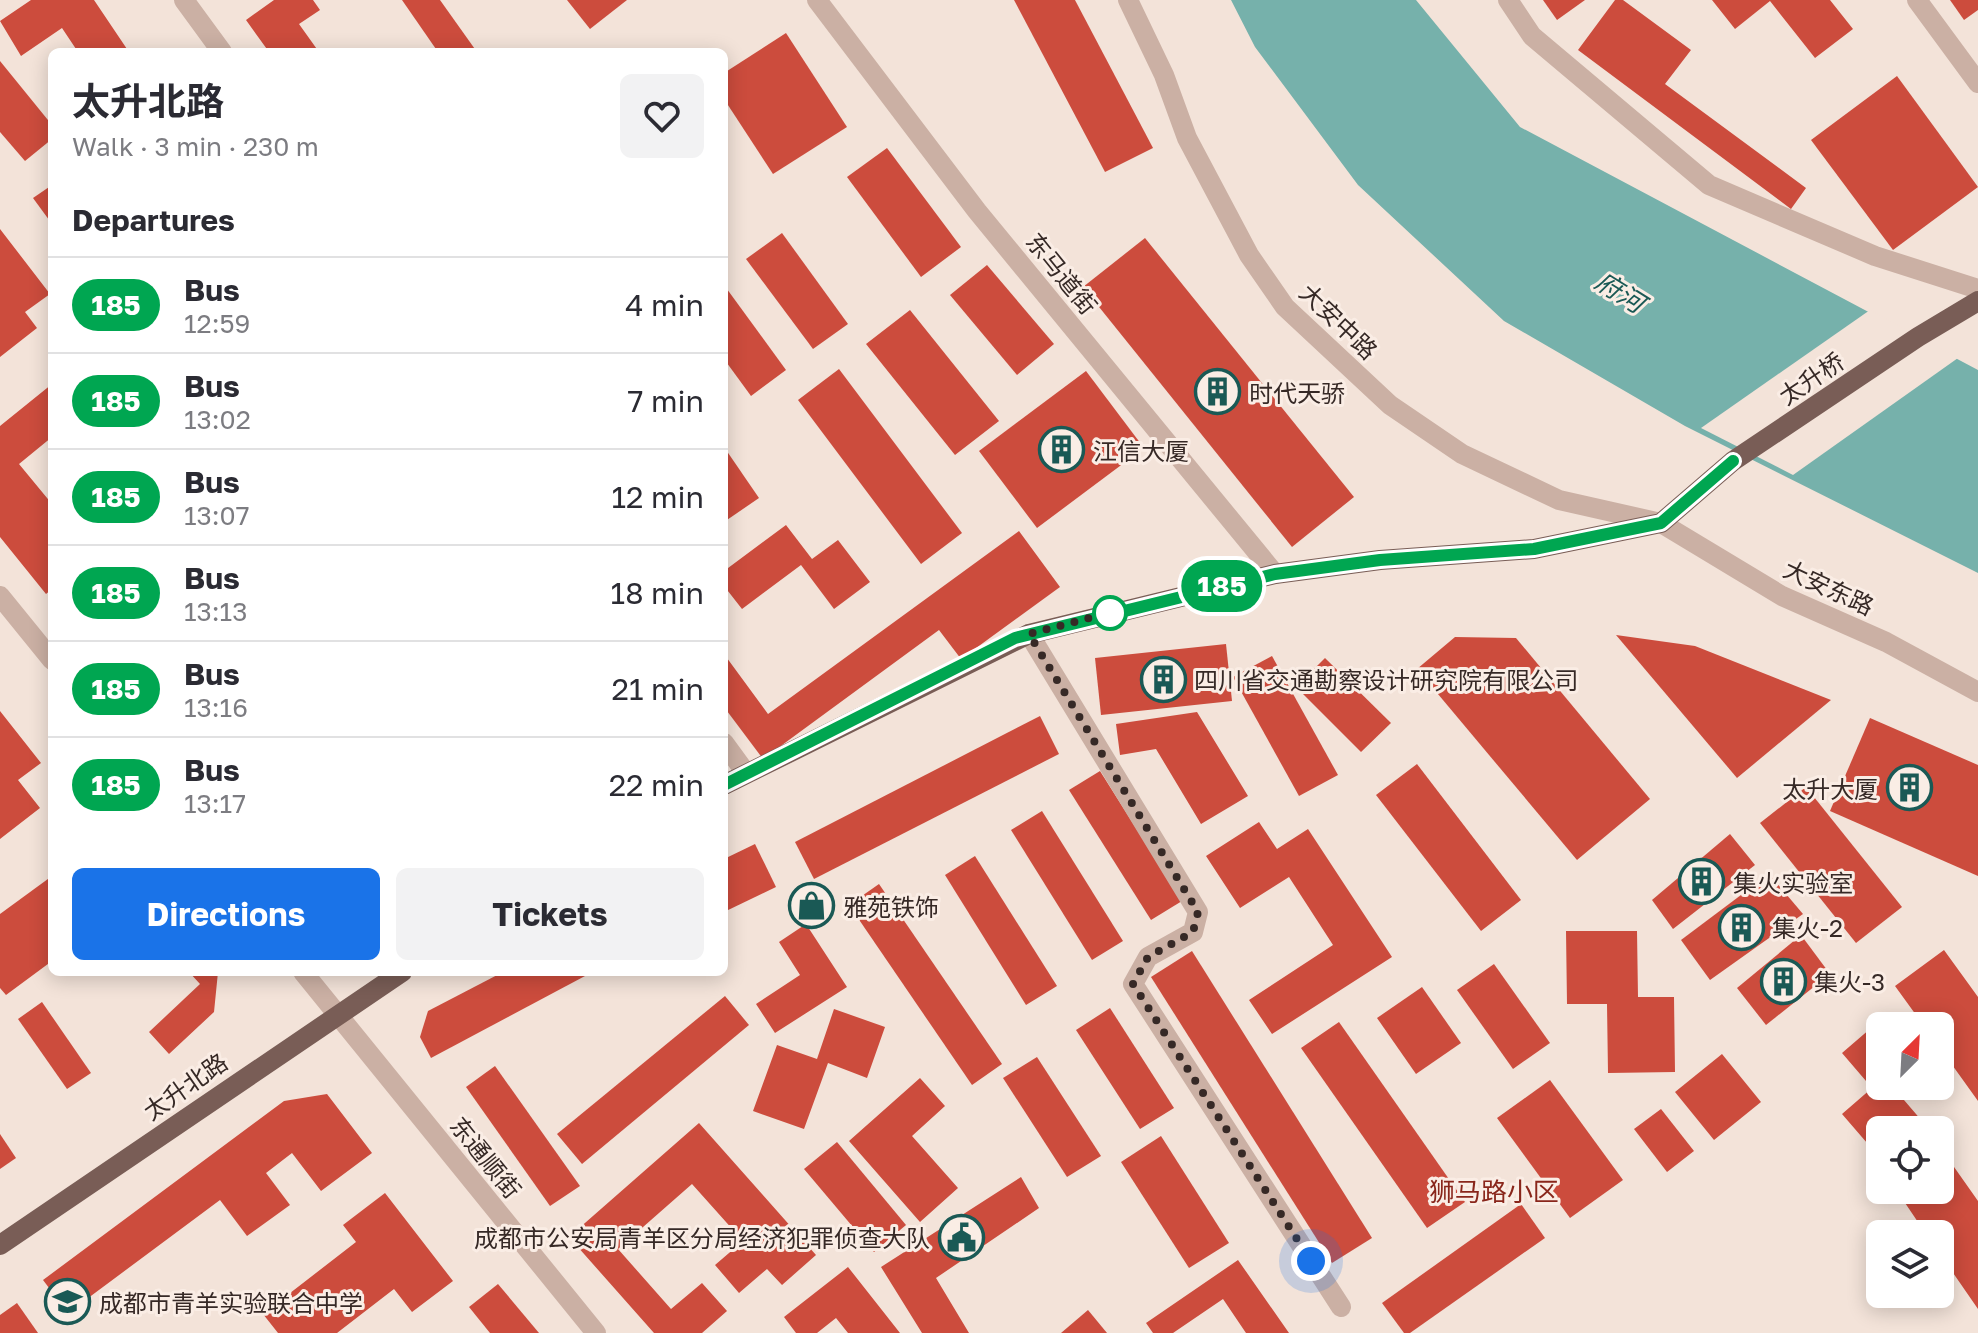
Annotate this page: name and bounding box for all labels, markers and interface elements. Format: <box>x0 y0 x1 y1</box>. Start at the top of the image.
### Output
button: heart <box>620 74 704 158</box>
text: 太升北路 <box>72 78 224 123</box>
text: Walk · 3 min · 230 m <box>72 131 319 162</box>
text: Departures <box>72 202 235 238</box>
street label: 东马道街 <box>1021 227 1103 319</box>
water label: 府河 <box>1590 265 1654 322</box>
text: Bus <box>184 272 240 308</box>
street label: 大安中路 <box>1294 277 1384 365</box>
text: 4 min <box>625 287 704 323</box>
text: 185 <box>91 288 141 321</box>
text: 12:59 <box>184 308 250 339</box>
street label: 太升桥 <box>1773 346 1849 410</box>
text: Bus <box>184 368 240 404</box>
building icon: 时代天骄 <box>1194 368 1242 416</box>
place label: 时代天骄 <box>1249 378 1345 407</box>
text: 7 min <box>628 383 704 419</box>
text: 185 <box>91 384 141 417</box>
text: 13:02 <box>184 404 251 435</box>
building icon: 江信大厦 <box>1038 426 1086 474</box>
place label: 江信大厦 <box>1093 436 1189 465</box>
text: Bus <box>184 464 240 500</box>
text: 12 min <box>612 479 704 515</box>
text: 185 <box>91 480 141 513</box>
text: 13:07 <box>184 500 250 531</box>
street label: 大安东路 <box>1779 554 1879 620</box>
text: Bus <box>184 560 240 596</box>
line badge: 185 <box>1176 560 1268 612</box>
text: 185 <box>1197 569 1247 602</box>
text: 18 min <box>611 575 704 611</box>
text: 185 <box>91 576 141 609</box>
text: 13:13 <box>184 596 247 627</box>
unlabelled marker <box>1093 596 1127 630</box>
building icon: 四川省交通勘察设计研究院有限公司 <box>1139 655 1187 703</box>
text: Bus <box>184 656 240 692</box>
place label: 四川省交通勘察设计研究院有限公司 <box>1194 665 1578 694</box>
text: 21 min <box>612 671 704 707</box>
text: 185 <box>91 672 141 705</box>
text: 13:16 <box>184 692 248 723</box>
text: Bus <box>184 752 240 788</box>
building icon: 太升大厦 <box>1885 764 1933 812</box>
text: 22 min <box>609 767 704 803</box>
text: 185 <box>91 768 141 801</box>
place label: 太升大厦 <box>1782 774 1878 803</box>
text: 13:17 <box>184 788 246 819</box>
building icon: 集火实验室 <box>1678 858 1726 906</box>
button: Directions <box>72 868 380 960</box>
button: Tickets <box>396 868 704 960</box>
place label: 集火实验室 <box>1733 868 1853 897</box>
shop icon: 雅苑铁饰 <box>788 882 836 930</box>
place label: 雅苑铁饰 <box>843 892 939 921</box>
building icon: 集火-2 <box>1717 903 1765 951</box>
place label: 集火-2 <box>1772 913 1843 942</box>
building icon: 集火-3 <box>1759 957 1807 1005</box>
place label: 集火-3 <box>1814 967 1885 996</box>
north arrow <box>1866 1012 1954 1100</box>
map controls <box>1866 1012 1954 1308</box>
street label: 太升北路 <box>137 1047 233 1125</box>
street label: 东通顺街 <box>445 1111 527 1203</box>
button: locate <box>1866 1116 1954 1204</box>
district label: 狮马路小区 <box>1429 1176 1559 1207</box>
public building icon: 成都市公安局青羊区分局经济犯罪侦查大队 <box>937 1213 985 1261</box>
button: layers <box>1866 1220 1954 1308</box>
place label: 成都市公安局青羊区分局经济犯罪侦查大队 <box>474 1223 930 1252</box>
your location <box>1291 1241 1331 1281</box>
school or university icon: 成都市青羊实验联合中学 <box>44 1278 92 1326</box>
place label: 成都市青羊实验联合中学 <box>99 1288 363 1317</box>

